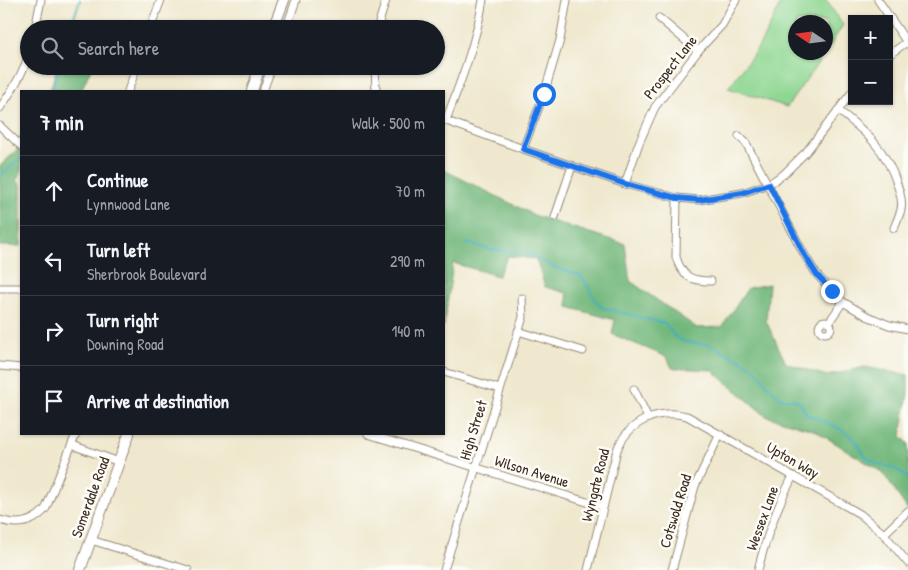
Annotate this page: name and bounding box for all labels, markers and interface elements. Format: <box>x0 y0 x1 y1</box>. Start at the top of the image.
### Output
north arrow <box>788 15 833 60</box>
map controls <box>848 15 893 105</box>
button: + <box>848 15 893 60</box>
search box <box>20 20 445 75</box>
street label: Prospect Lane <box>638 31 702 103</box>
icon: search <box>38 34 66 62</box>
text: Search here <box>78 35 159 61</box>
button: − <box>848 60 893 105</box>
route start <box>533 83 556 106</box>
text: 7 min <box>40 108 84 137</box>
text: Walk · 500 m <box>352 112 425 134</box>
text: Continue <box>87 167 148 193</box>
icon: ahead <box>40 177 68 205</box>
text: 70 m <box>395 180 425 202</box>
text: Lynnwood Lane <box>87 193 170 215</box>
text: Turn left <box>87 237 150 263</box>
icon: left <box>40 247 68 275</box>
text: 290 m <box>390 250 425 272</box>
text: Sherbrook Boulevard <box>87 263 206 285</box>
route end <box>821 280 844 303</box>
text: Turn right <box>87 307 158 333</box>
icon: right <box>40 317 68 345</box>
text: 140 m <box>391 320 425 342</box>
text: Downing Road <box>87 333 164 355</box>
icon: arrive <box>40 387 68 415</box>
text: Arrive at destination <box>87 388 229 414</box>
street label: High Street <box>454 397 492 463</box>
street label: Upton Way <box>763 437 823 483</box>
street label: Wyngate Road <box>576 446 614 523</box>
street label: Wilson Avenue <box>492 450 572 492</box>
street label: Somerdale Road <box>66 454 114 540</box>
street label: Cotswold Road <box>654 471 696 550</box>
street label: Wessex Lane <box>741 483 783 553</box>

